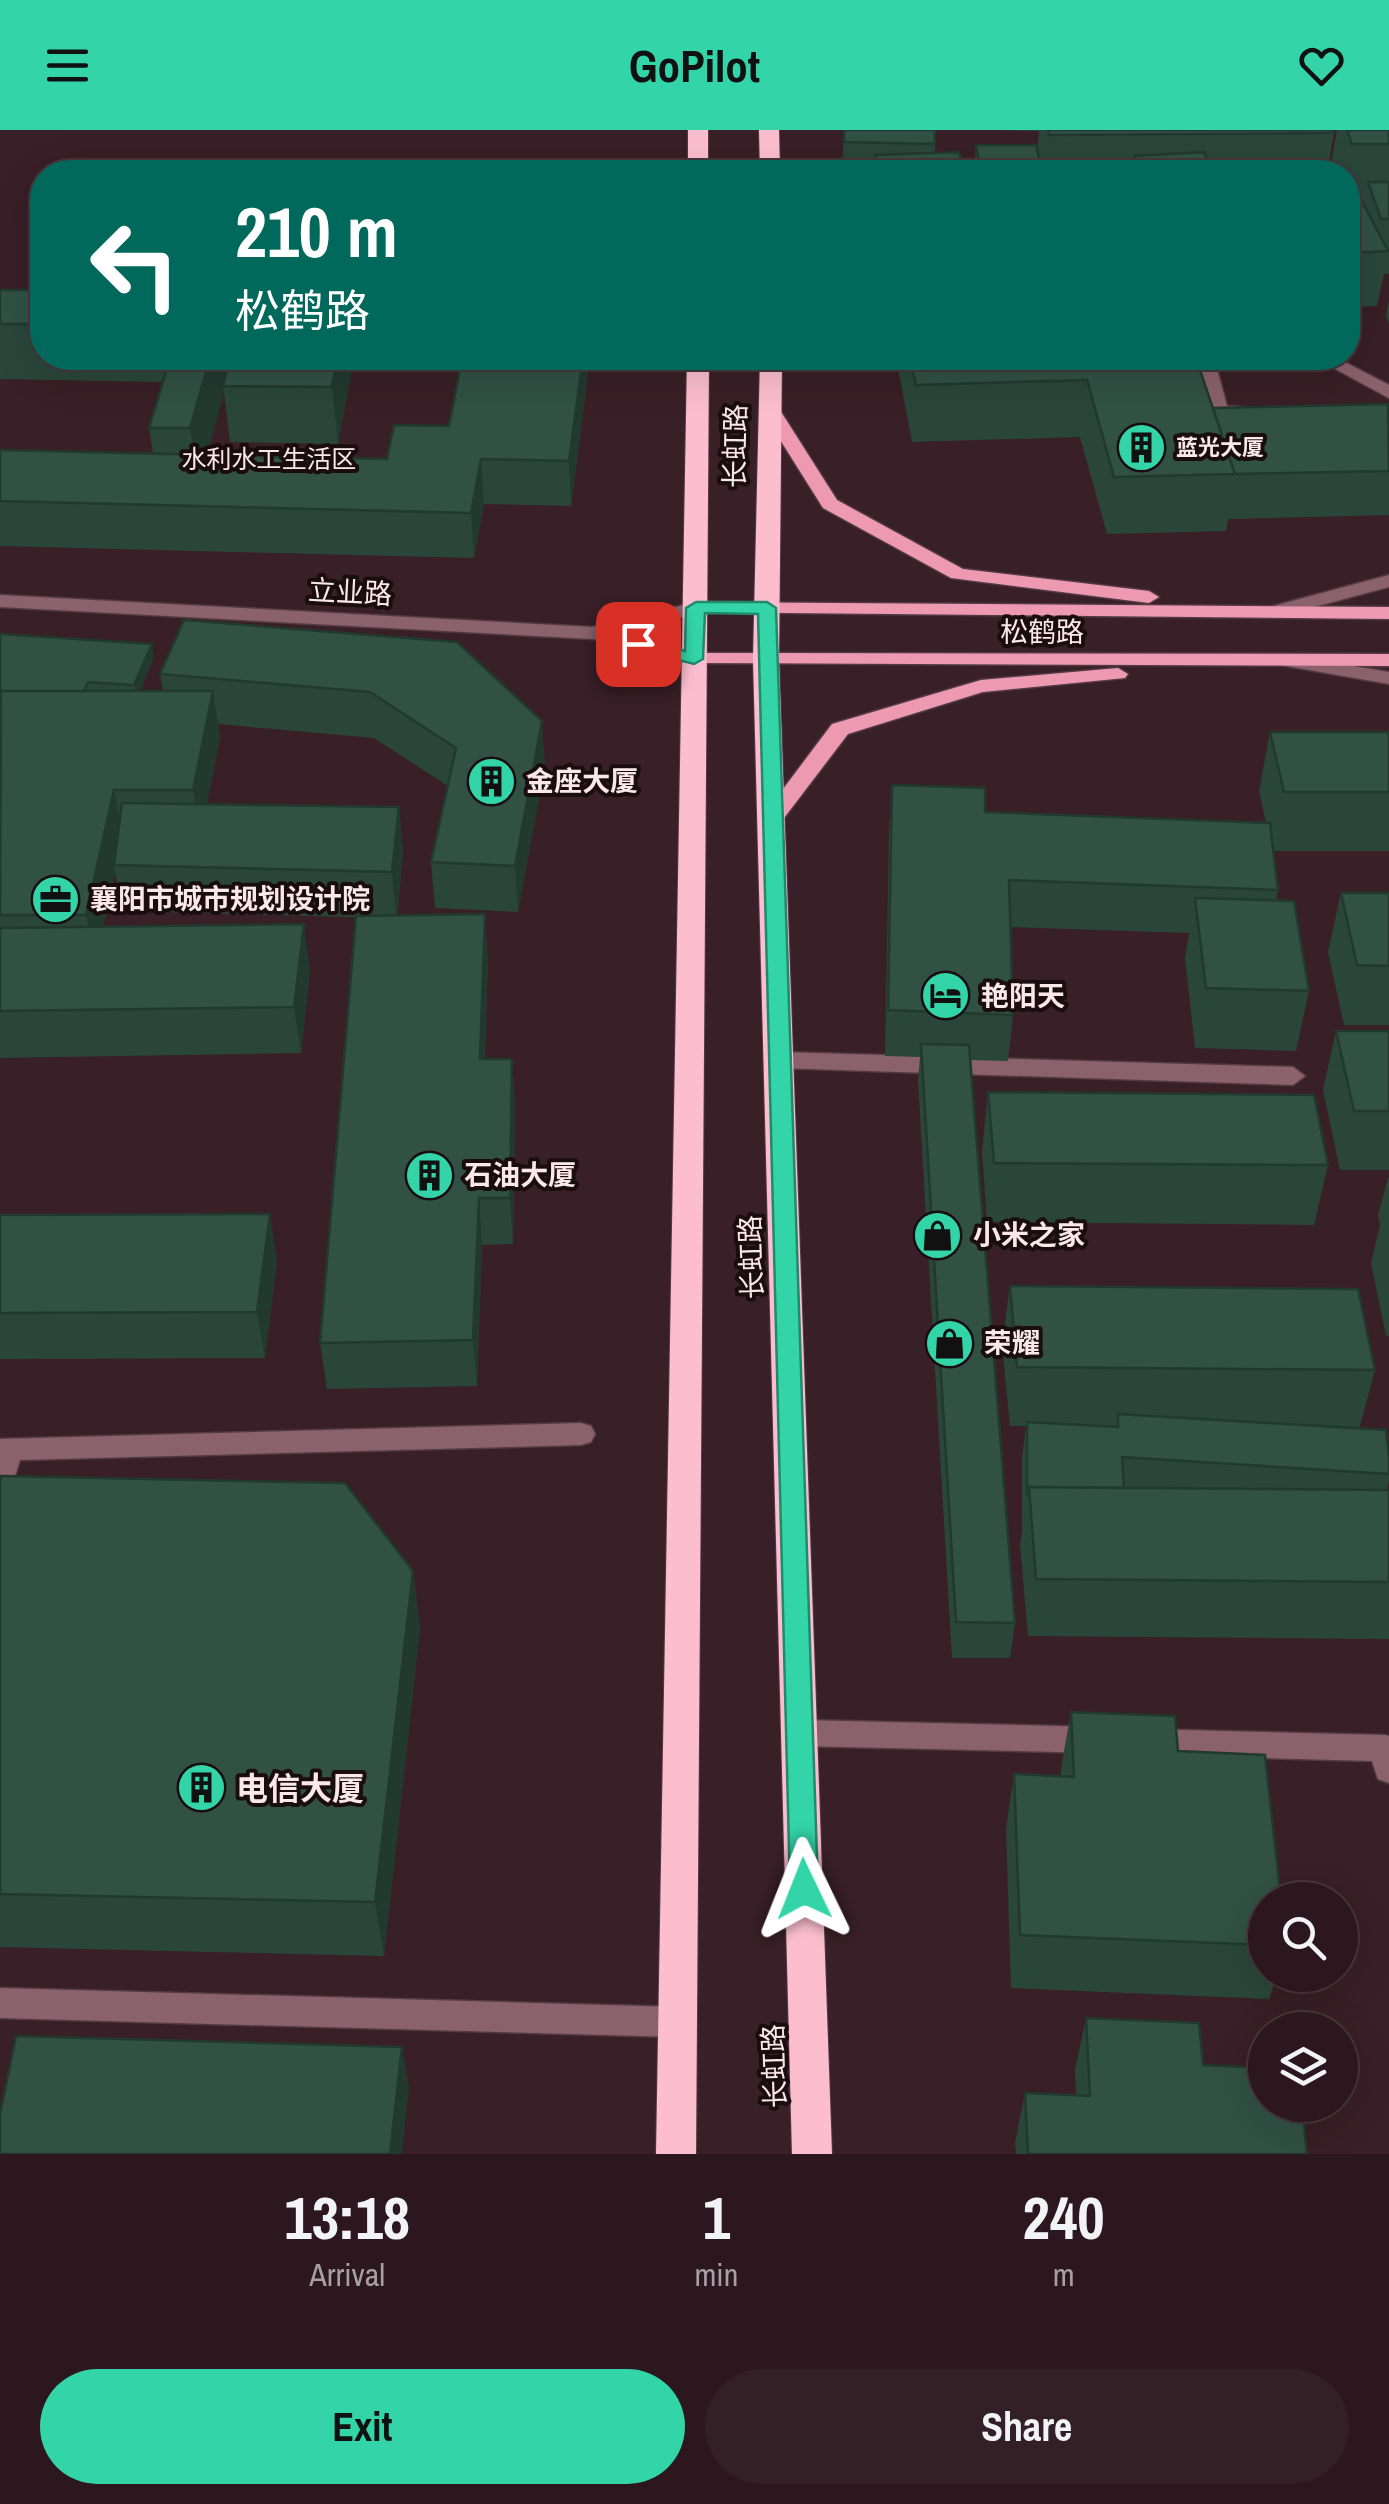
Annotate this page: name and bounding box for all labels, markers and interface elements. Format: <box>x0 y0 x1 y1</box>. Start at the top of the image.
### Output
text: GoPilot <box>629 35 760 96</box>
icon: menu <box>40 38 95 93</box>
icon: heart <box>1294 38 1349 93</box>
text: 210 m <box>235 185 398 279</box>
icon: left <box>70 200 200 330</box>
text: 松鹤路 <box>235 280 370 341</box>
street label: 长虹路 <box>715 404 755 488</box>
building icon: 蓝光大厦 <box>1115 421 1167 473</box>
place label: 蓝光大厦 <box>1176 432 1264 462</box>
district label: 水利水工生活区 <box>181 442 357 476</box>
street label: 立业路 <box>307 571 393 613</box>
pin <box>596 602 681 687</box>
street label: 松鹤路 <box>1000 613 1084 651</box>
icon: arrive <box>611 617 666 672</box>
building icon: 金座大厦 <box>465 755 517 807</box>
place label: 金座大厦 <box>526 762 638 800</box>
office icon: 襄阳市城市规划设计院 <box>29 873 81 925</box>
place label: 襄阳市城市规划设计院 <box>90 880 370 918</box>
hotel icon: 艳阳天 <box>920 970 972 1022</box>
place label: 艳阳天 <box>981 977 1065 1015</box>
building icon: 石油大厦 <box>403 1149 455 1201</box>
place label: 石油大厦 <box>464 1156 576 1194</box>
shop icon: 小米之家 <box>912 1209 964 1261</box>
street label: 长虹路 <box>731 1214 771 1300</box>
place label: 小米之家 <box>973 1216 1085 1254</box>
shop icon: 荣耀 <box>923 1317 975 1369</box>
place label: 荣耀 <box>984 1324 1040 1362</box>
building icon: 电信大厦 <box>175 1762 227 1814</box>
place label: 电信大厦 <box>236 1767 364 1810</box>
position arrow <box>752 1837 856 1941</box>
map controls <box>1248 1882 1358 2122</box>
button: search <box>1248 1882 1358 1992</box>
button: layers <box>1248 2012 1358 2122</box>
street label: 长虹路 <box>754 2023 794 2109</box>
text: 13:18 <box>284 2177 410 2258</box>
text: 1 <box>703 2177 730 2258</box>
text: 240 <box>1023 2177 1105 2258</box>
text: Arrival <box>309 2253 385 2296</box>
text: min <box>694 2253 738 2296</box>
text: m <box>1053 2253 1075 2296</box>
button: Exit <box>40 2369 685 2484</box>
button: Share <box>705 2369 1349 2484</box>

